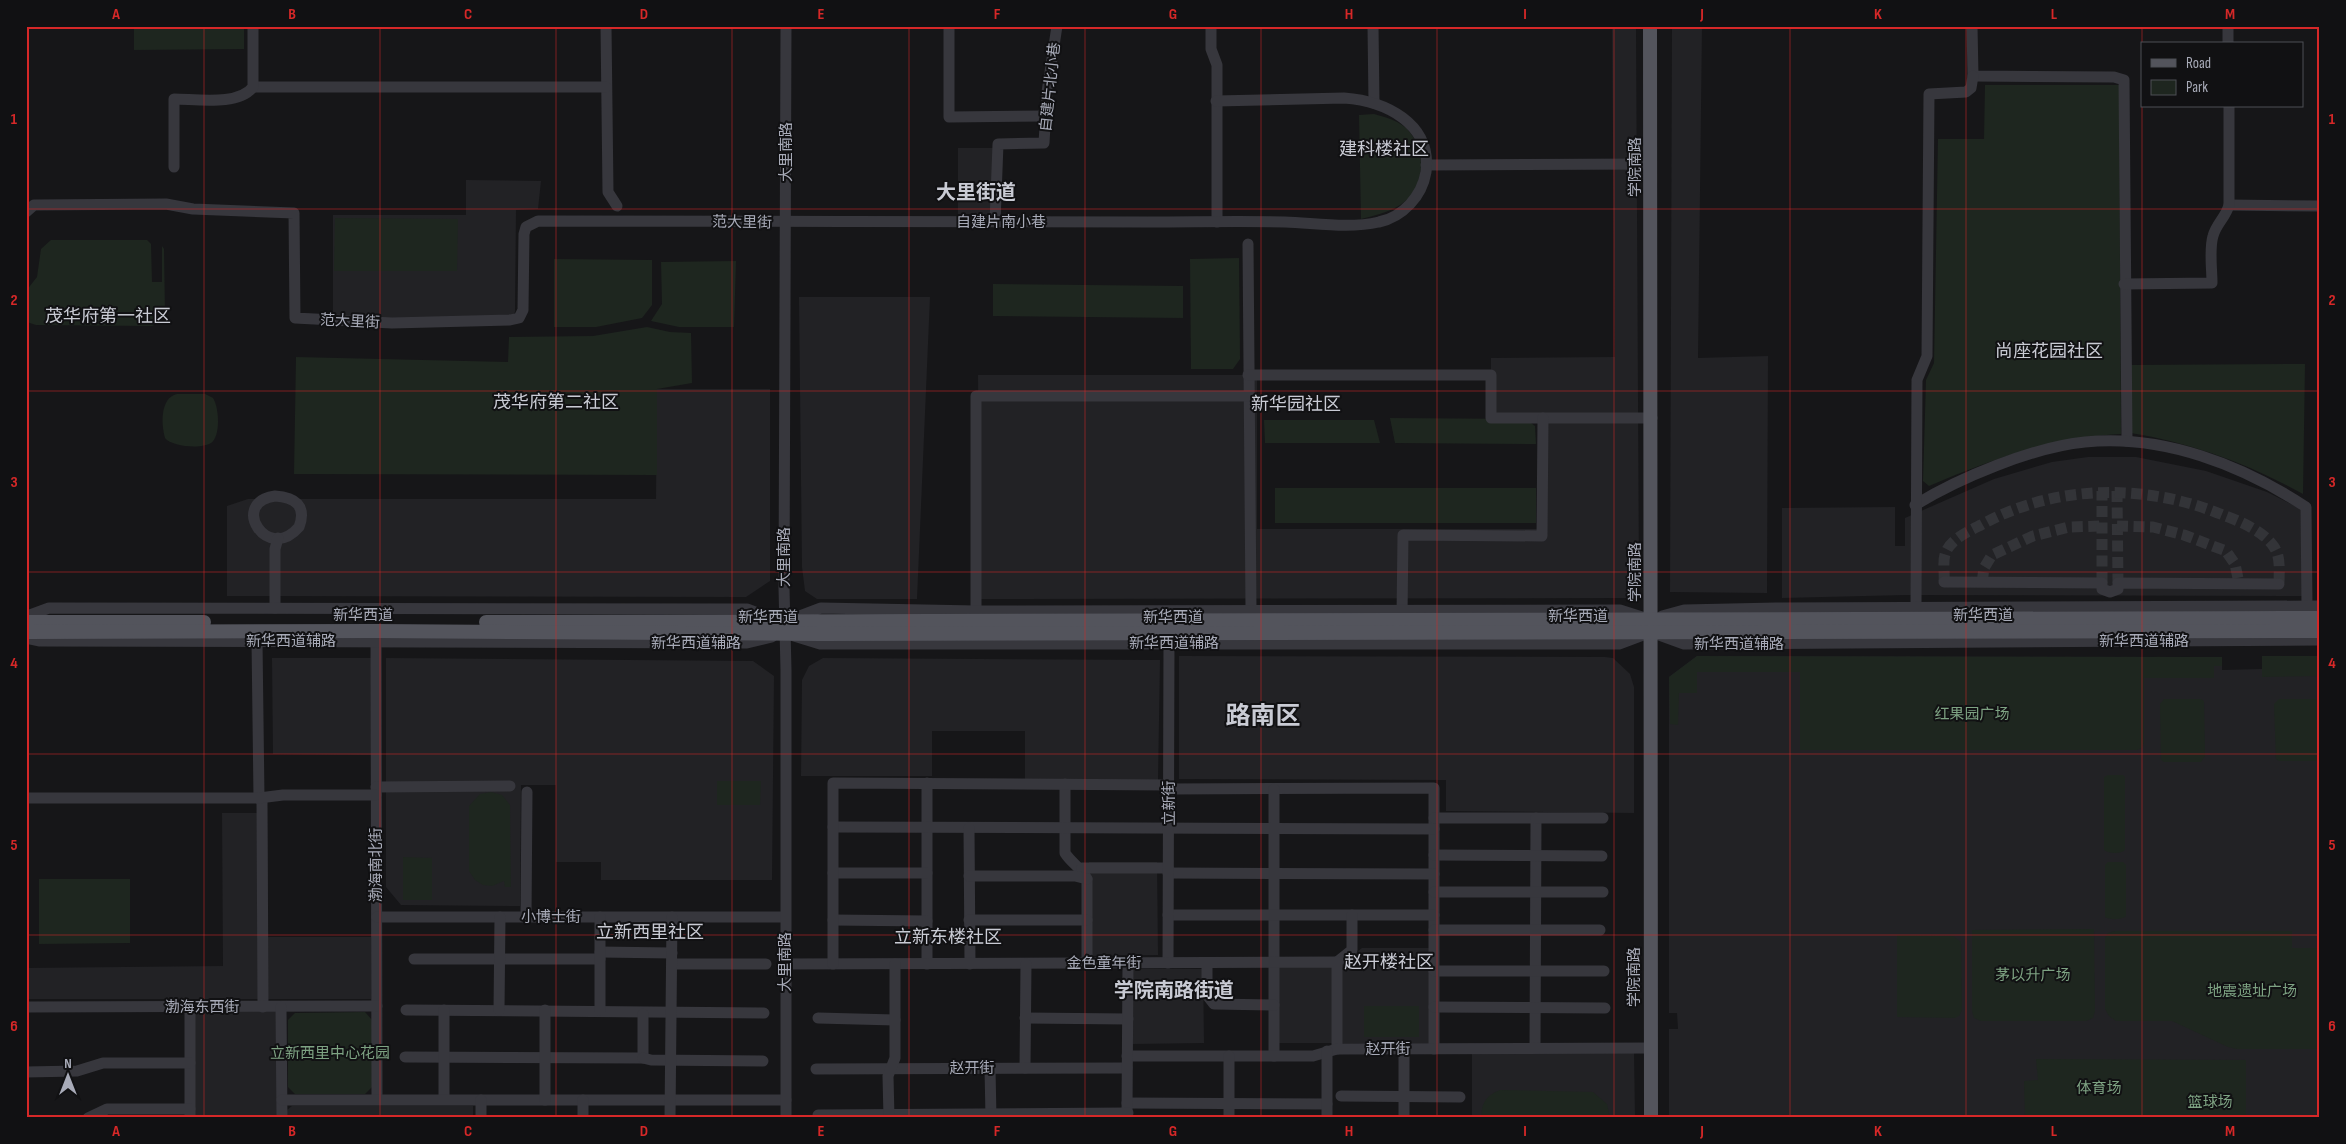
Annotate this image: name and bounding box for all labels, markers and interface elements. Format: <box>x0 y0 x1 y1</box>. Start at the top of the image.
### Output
text: A <box>111 5 120 24</box>
text: B <box>288 5 296 24</box>
text: C <box>464 5 472 24</box>
text: D <box>640 5 648 24</box>
text: E <box>818 5 825 24</box>
text: F <box>994 5 1001 24</box>
text: G <box>1169 5 1177 24</box>
text: H <box>1345 5 1353 24</box>
text: I <box>1523 5 1527 24</box>
text: J <box>1699 5 1704 24</box>
text: K <box>1874 5 1882 24</box>
text: L <box>2051 5 2058 24</box>
text: M <box>2225 5 2235 24</box>
street label: 自建片北小巷 <box>1036 41 1065 133</box>
legend <box>2141 42 2304 108</box>
text: Road <box>2186 54 2211 73</box>
text: Park <box>2186 78 2208 97</box>
text: 1 <box>11 110 18 129</box>
text: 1 <box>2329 110 2336 129</box>
street label: 大里南路 <box>777 122 796 182</box>
street label: 学院南路 <box>1626 137 1645 197</box>
district label: 建科楼社区 <box>1339 139 1429 160</box>
district label: 大里街道 <box>936 181 1016 205</box>
street label: 范大里街 <box>712 212 772 233</box>
street label: 自建片南小巷 <box>956 213 1046 232</box>
text: 2 <box>10 291 18 310</box>
text: 2 <box>2328 291 2336 310</box>
district label: 茂华府第一社区 <box>45 306 171 327</box>
street label: 范大里街 <box>320 310 380 333</box>
district label: 尚座花园社区 <box>1995 341 2103 362</box>
district label: 茂华府第二社区 <box>493 392 619 413</box>
district label: 新华园社区 <box>1251 394 1341 415</box>
text: 3 <box>10 473 18 492</box>
text: 3 <box>2328 473 2336 492</box>
street label: 大里南路 <box>775 527 794 587</box>
street label: 学院南路 <box>1626 542 1645 602</box>
street label: 新华西道 <box>333 606 393 625</box>
street label: 新华西道 <box>1953 606 2013 625</box>
street label: 新华西道 <box>1548 607 1608 626</box>
street label: 新华西道 <box>738 608 798 627</box>
street label: 新华西道 <box>1143 608 1203 627</box>
street label: 新华西道辅路 <box>246 632 336 651</box>
street label: 新华西道辅路 <box>2099 632 2189 651</box>
street label: 新华西道辅路 <box>651 634 741 653</box>
street label: 新华西道辅路 <box>1129 634 1219 653</box>
street label: 新华西道辅路 <box>1694 635 1784 654</box>
text: 4 <box>10 654 18 673</box>
text: 4 <box>2328 654 2336 673</box>
district label: 路南区 <box>1225 701 1301 732</box>
park label: 红果园广场 <box>1934 705 2010 724</box>
street label: 立新街 <box>1160 780 1179 826</box>
street label: 渤海南北街 <box>367 827 386 903</box>
text: 5 <box>10 836 18 855</box>
text: 5 <box>2328 836 2336 855</box>
street label: 小博士街 <box>521 908 581 927</box>
district label: 立新西里社区 <box>596 922 704 943</box>
district label: 立新东楼社区 <box>894 927 1002 948</box>
street label: 大里南路 <box>776 932 795 992</box>
street label: 学院南路 <box>1625 947 1644 1007</box>
district label: 赵开楼社区 <box>1344 952 1434 973</box>
street label: 金色童年街 <box>1066 954 1142 973</box>
park label: 茅以升广场 <box>1995 966 2071 985</box>
district label: 学院南路街道 <box>1114 979 1234 1003</box>
park label: 地震遗址广场 <box>2207 982 2297 1001</box>
street label: 渤海东西街 <box>164 998 240 1017</box>
text: 6 <box>10 1017 18 1036</box>
text: 6 <box>2328 1017 2336 1036</box>
street label: 赵开街 <box>1365 1040 1411 1059</box>
park label: 立新西里中心花园 <box>270 1044 390 1063</box>
north arrow <box>42 1052 92 1102</box>
text: N <box>64 1055 72 1072</box>
street label: 赵开街 <box>949 1059 995 1078</box>
park label: 体育场 <box>2076 1079 2122 1098</box>
park label: 篮球场 <box>2187 1093 2233 1112</box>
text: A <box>111 1122 120 1141</box>
text: B <box>288 1122 296 1141</box>
text: C <box>464 1122 472 1141</box>
text: D <box>640 1122 648 1141</box>
text: E <box>818 1122 825 1141</box>
text: F <box>994 1122 1001 1141</box>
text: G <box>1169 1122 1177 1141</box>
text: H <box>1345 1122 1353 1141</box>
text: I <box>1523 1122 1527 1141</box>
text: J <box>1699 1122 1704 1141</box>
text: K <box>1874 1122 1882 1141</box>
text: L <box>2051 1122 2058 1141</box>
text: M <box>2225 1122 2235 1141</box>

